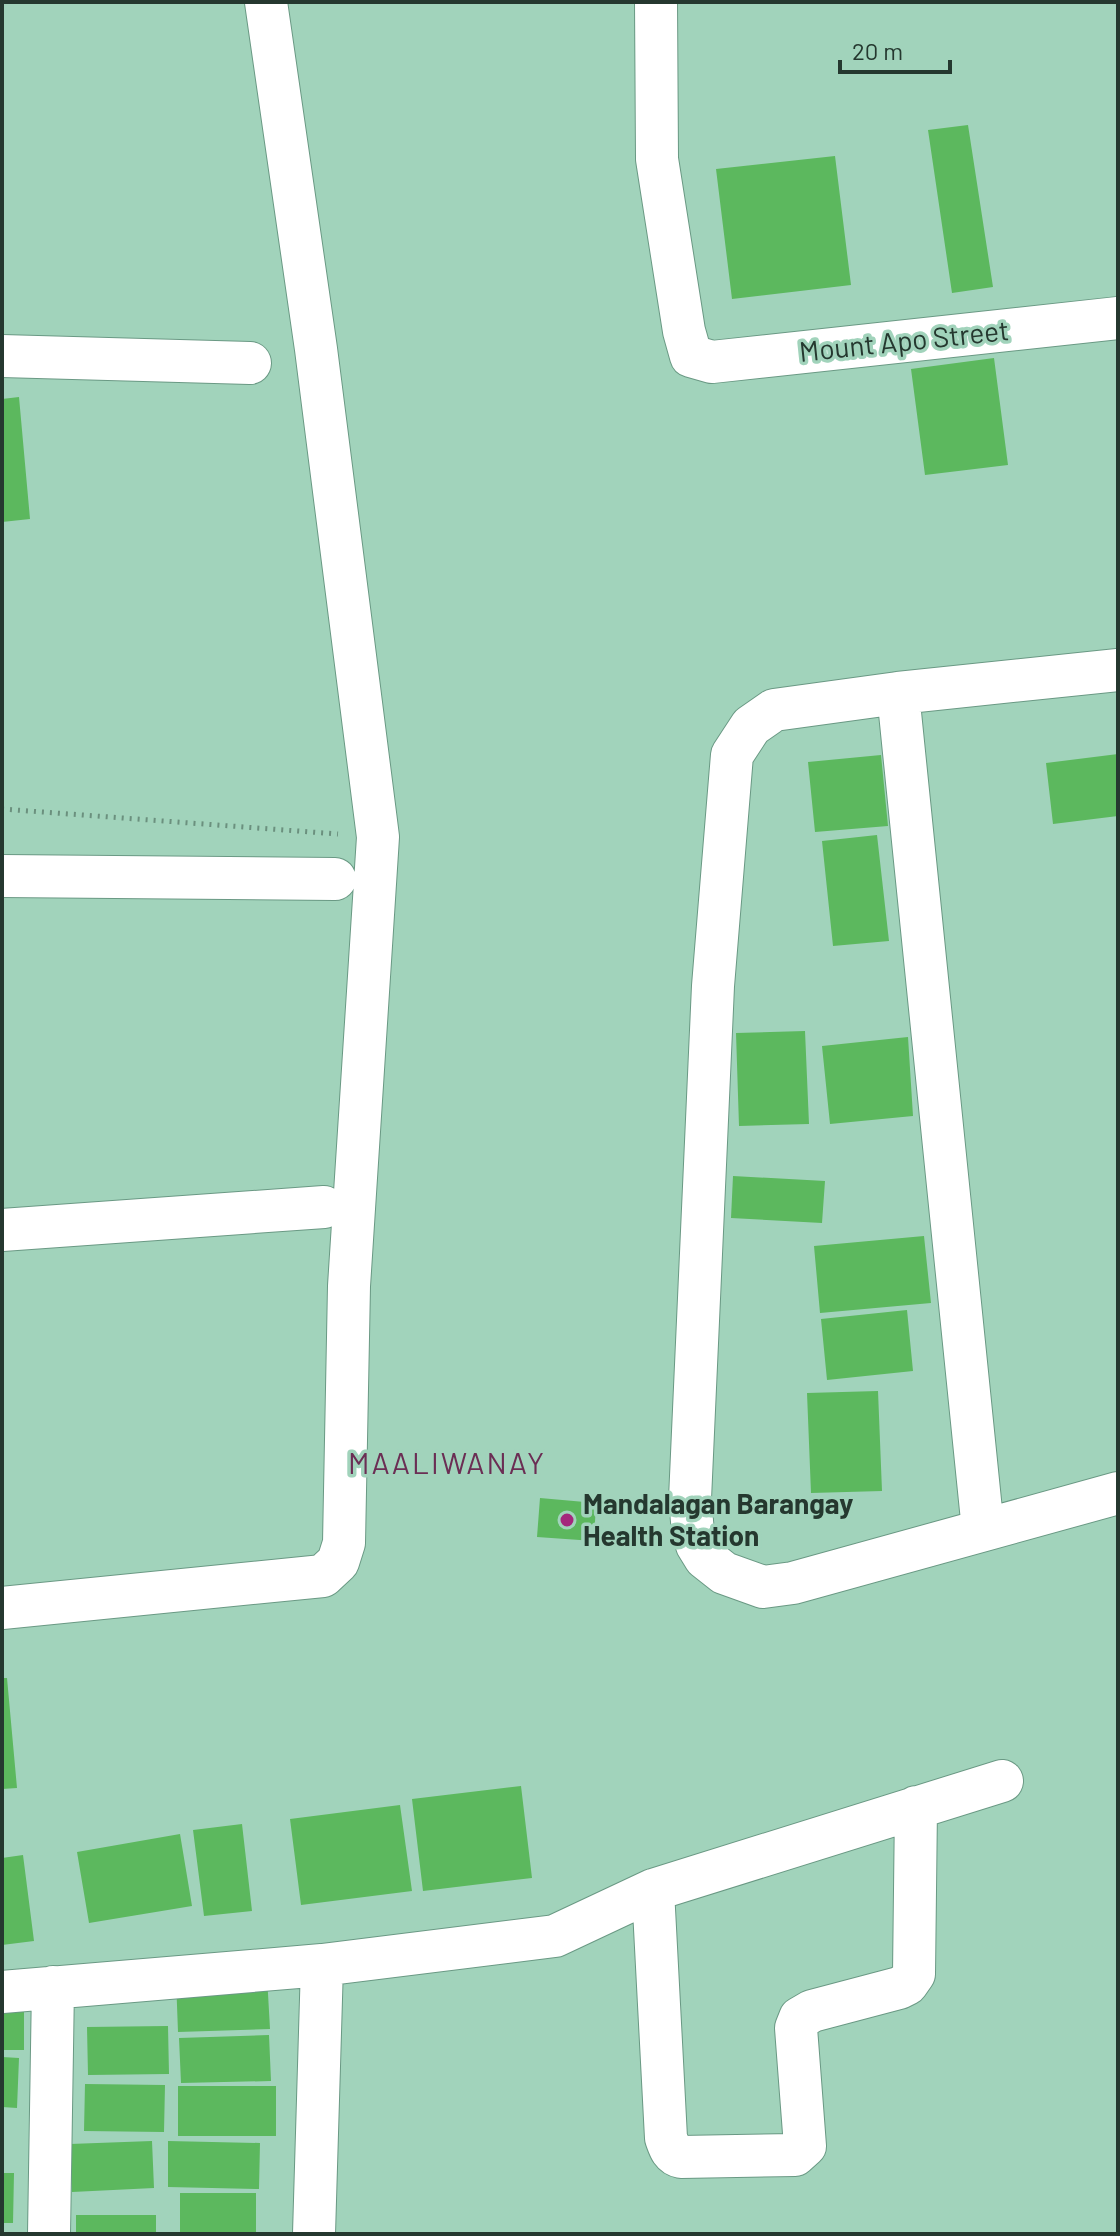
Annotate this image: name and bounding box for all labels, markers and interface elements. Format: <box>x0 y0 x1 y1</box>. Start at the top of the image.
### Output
scale bar <box>840 24 950 74</box>
text: 20 m <box>852 36 903 65</box>
street label: Mount Apo Street <box>797 312 1010 368</box>
district label: MAALIWANAY <box>348 1444 546 1480</box>
place label: Mandalagan Barangay Health Station <box>583 1486 853 1552</box>
marker: Mandalagan Barangay Health Station <box>558 1511 576 1529</box>

